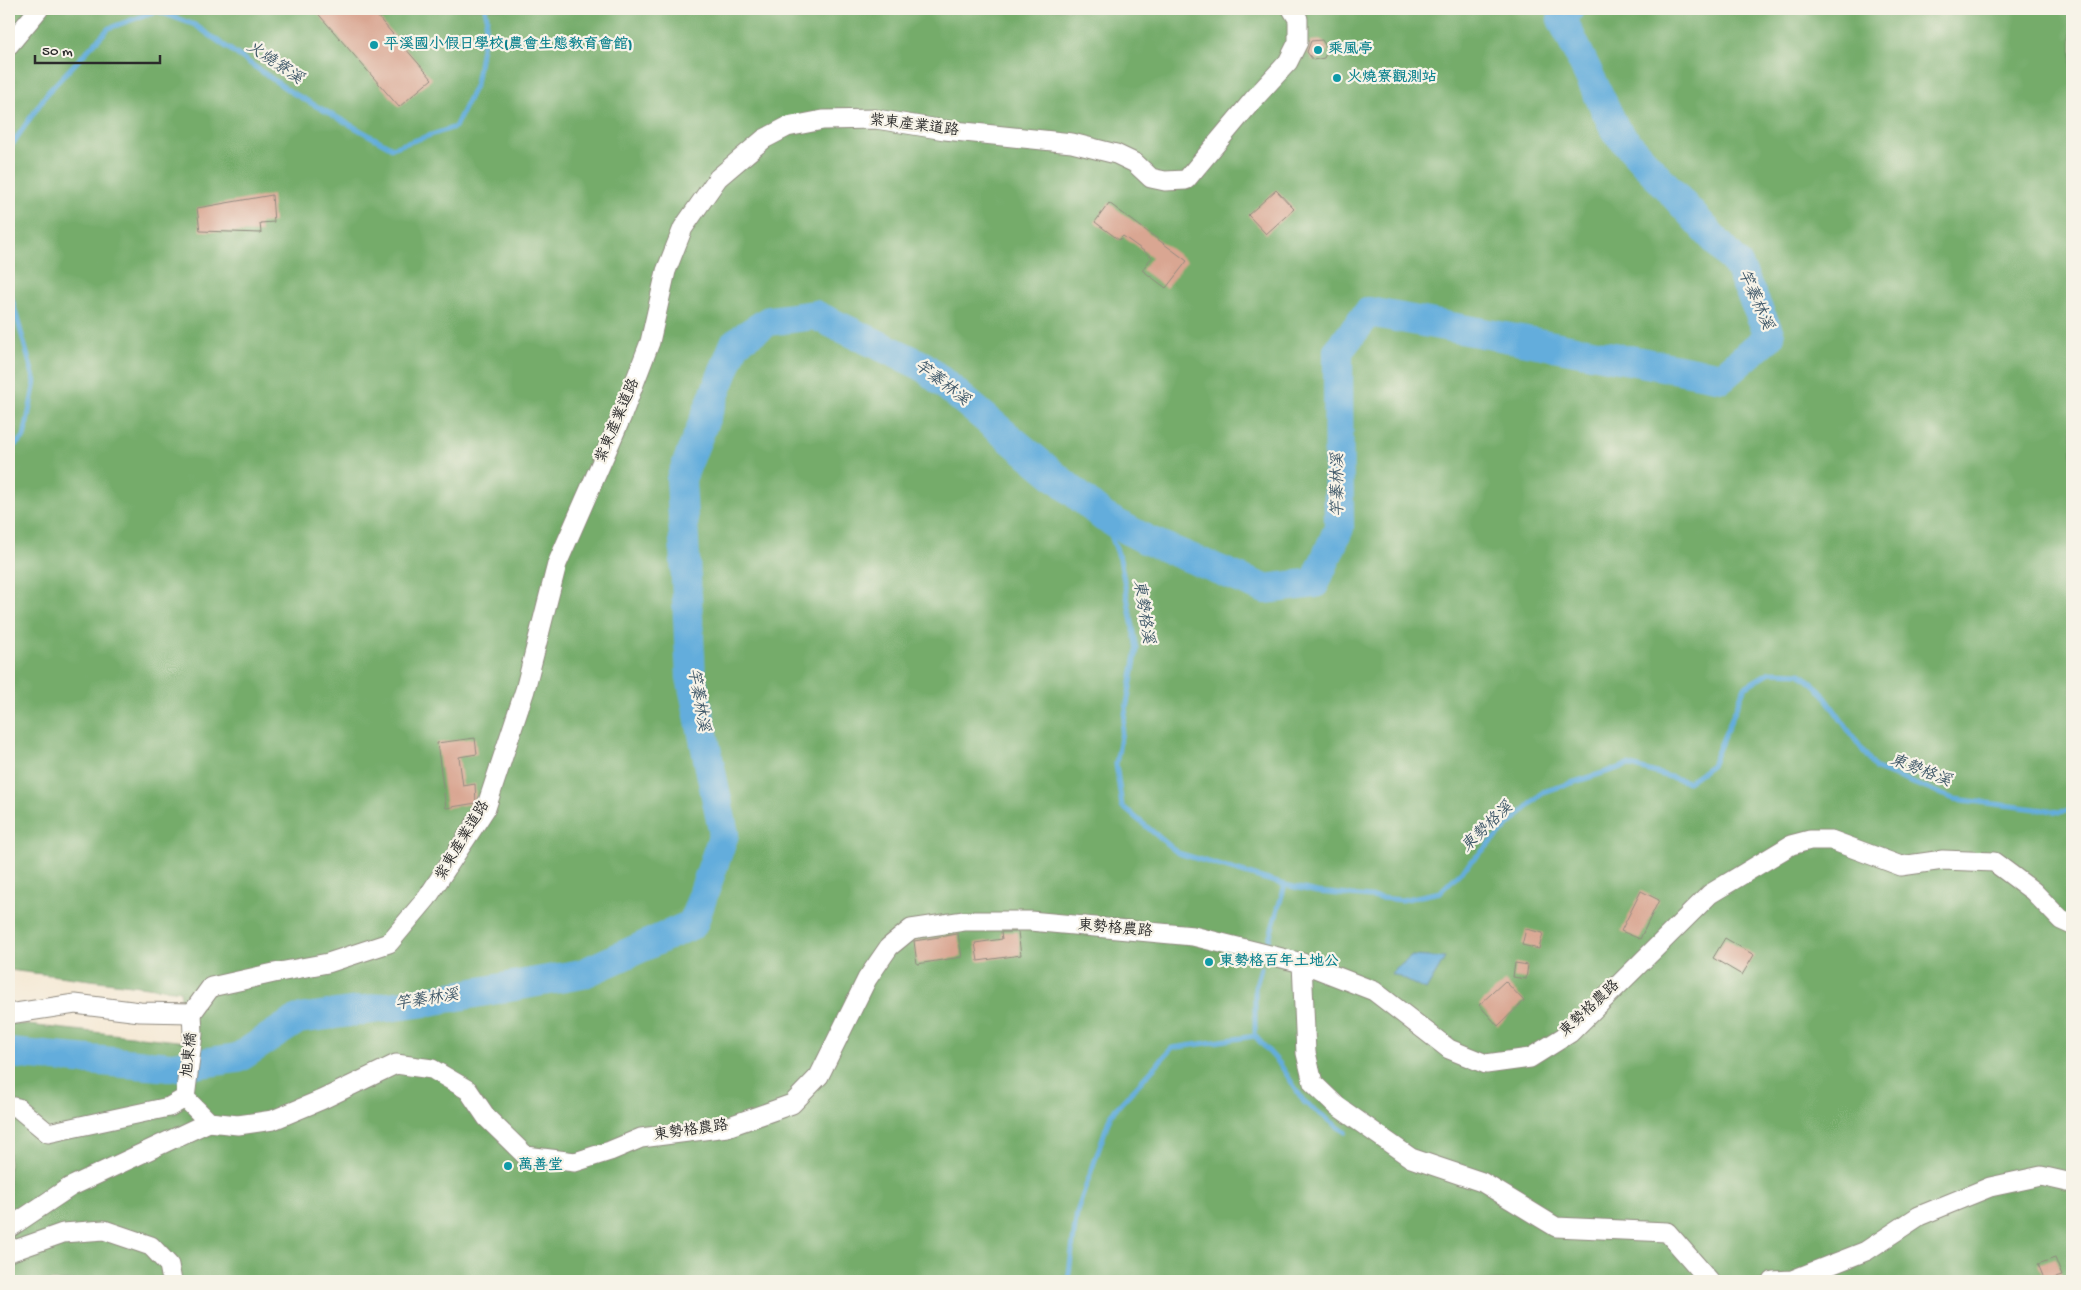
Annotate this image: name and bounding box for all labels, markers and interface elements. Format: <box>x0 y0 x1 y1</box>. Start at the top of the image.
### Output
scale bar <box>35 32 160 64</box>
place label: 平溪國小假日學校(農會生態教育會館) <box>384 35 633 54</box>
water label: 火燒寮溪 <box>242 37 308 90</box>
marker: 平溪國小假日學校(農會生態教育會館) <box>368 39 380 51</box>
place label: 乘風亭 <box>1328 41 1373 59</box>
text: 50 m <box>42 43 73 61</box>
marker: 乘風亭 <box>1312 44 1324 56</box>
place label: 火燒寮觀測站 <box>1347 69 1437 87</box>
marker: 火燒寮觀測站 <box>1331 72 1343 84</box>
street label: 紫東產業道路 <box>868 111 960 140</box>
water label: 竿蓁林溪 <box>1732 266 1778 334</box>
water label: 竿蓁林溪 <box>910 356 974 411</box>
street label: 紫東產業道路 <box>591 376 644 466</box>
water label: 竿蓁林溪 <box>1328 452 1349 517</box>
water label: 東勢格溪 <box>1128 579 1159 646</box>
water label: 竿蓁林溪 <box>682 666 714 734</box>
water label: 東勢格溪 <box>1887 750 1955 793</box>
street label: 紫東產業道路 <box>431 797 494 884</box>
water label: 東勢格溪 <box>1457 797 1518 857</box>
street label: 東勢格農路 <box>1077 916 1153 941</box>
place label: 東勢格百年土地公 <box>1219 952 1339 971</box>
marker: 東勢格百年土地公 <box>1203 956 1215 968</box>
street label: 東勢格農路 <box>1556 976 1624 1041</box>
water label: 竿蓁林溪 <box>394 984 461 1015</box>
street label: 旭東橋 <box>179 1032 201 1078</box>
street label: 東勢格農路 <box>652 1116 729 1145</box>
place label: 萬善堂 <box>518 1157 563 1175</box>
marker: 萬善堂 <box>502 1160 514 1172</box>

